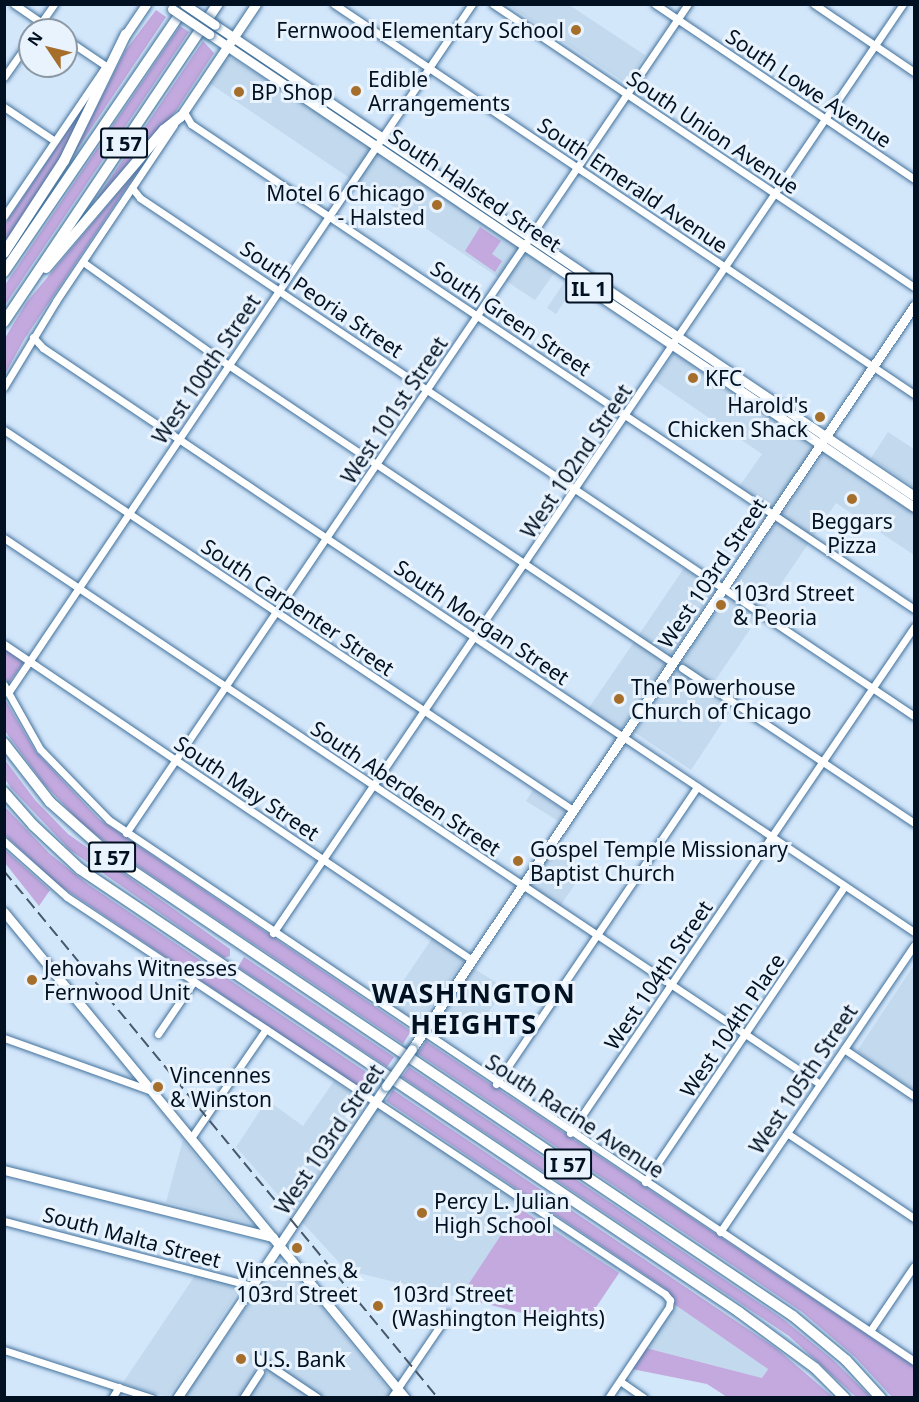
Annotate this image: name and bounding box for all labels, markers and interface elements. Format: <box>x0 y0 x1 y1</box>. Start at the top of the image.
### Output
place label: Fernwood Elementary School <box>276 17 564 43</box>
north arrow <box>18 18 78 78</box>
marker: Fernwood Elementary School <box>569 23 583 37</box>
street label: South Lowe Avenue <box>722 23 896 153</box>
text: N <box>22 27 48 50</box>
street label: South Union Avenue <box>622 65 804 199</box>
place label: Edible Arrangements <box>368 66 510 116</box>
place label: BP Shop <box>251 79 333 105</box>
marker: Edible Arrangements <box>349 84 363 98</box>
marker: BP Shop <box>232 85 246 99</box>
street label: South Emerald Avenue <box>533 112 733 258</box>
street label: South Halsted Street <box>384 123 566 257</box>
road number: I 57 <box>100 126 148 160</box>
place label: Motel 6 Chicago - Halsted <box>266 180 425 230</box>
marker: Motel 6 Chicago - Halsted <box>430 198 444 212</box>
street label: South Peoria Street <box>236 235 408 363</box>
street label: South Green Street <box>426 255 596 381</box>
road number: IL 1 <box>565 271 613 305</box>
street label: West 100th Street <box>147 290 265 448</box>
street label: West 101st Street <box>336 332 452 488</box>
place label: KFC <box>705 365 742 391</box>
marker: KFC <box>686 371 700 385</box>
street label: West 102nd Street <box>515 379 637 543</box>
place label: Harold's Chicken Shack <box>667 392 808 442</box>
marker: Harold's Chicken Shack <box>813 410 827 424</box>
marker: Beggars Pizza <box>845 492 859 506</box>
street label: West 103rd Street <box>653 493 771 653</box>
place label: Beggars Pizza <box>811 508 893 558</box>
street label: South Carpenter Street <box>197 533 399 681</box>
street label: South Morgan Street <box>390 554 574 690</box>
place label: 103rd Street & Peoria <box>733 580 854 630</box>
marker: 103rd Street & Peoria <box>714 598 728 612</box>
place label: The Powerhouse Church of Chicago <box>631 674 812 724</box>
marker: The Powerhouse Church of Chicago <box>612 692 626 706</box>
street label: South Aberdeen Street <box>306 715 506 861</box>
street label: South May Street <box>170 730 324 846</box>
place label: Gospel Temple Missionary Baptist Church <box>530 836 788 886</box>
road number: I 57 <box>88 840 136 874</box>
marker: Gospel Temple Missionary Baptist Church <box>511 854 525 868</box>
street label: West 104th Street <box>599 896 717 1054</box>
street label: West 104th Place <box>675 948 789 1102</box>
place label: Jehovahs Witnesses Fernwood Unit <box>44 955 237 1005</box>
marker: Jehovahs Witnesses Fernwood Unit <box>25 973 39 987</box>
district label: WASHINGTON HEIGHTS <box>372 976 576 1039</box>
street label: West 105th Street <box>744 1000 862 1158</box>
street label: South Racine Avenue <box>481 1049 669 1183</box>
street label: West 103rd Street <box>270 1059 388 1219</box>
place label: Vincennes & Winston <box>170 1062 272 1112</box>
marker: Vincennes & Winston <box>151 1080 165 1094</box>
road number: I 57 <box>544 1147 592 1181</box>
place label: Percy L. Julian High School <box>434 1188 569 1238</box>
street label: South Malta Street <box>40 1201 224 1273</box>
marker: Percy L. Julian High School <box>415 1206 429 1220</box>
marker: Vincennes & 103rd Street <box>290 1241 304 1255</box>
place label: Vincennes & 103rd Street <box>236 1257 358 1307</box>
place label: 103rd Street (Washington Heights) <box>392 1281 605 1331</box>
marker: 103rd Street (Washington Heights) <box>369 1297 387 1315</box>
place label: U.S. Bank <box>253 1346 346 1372</box>
marker: U.S. Bank <box>234 1352 248 1366</box>

